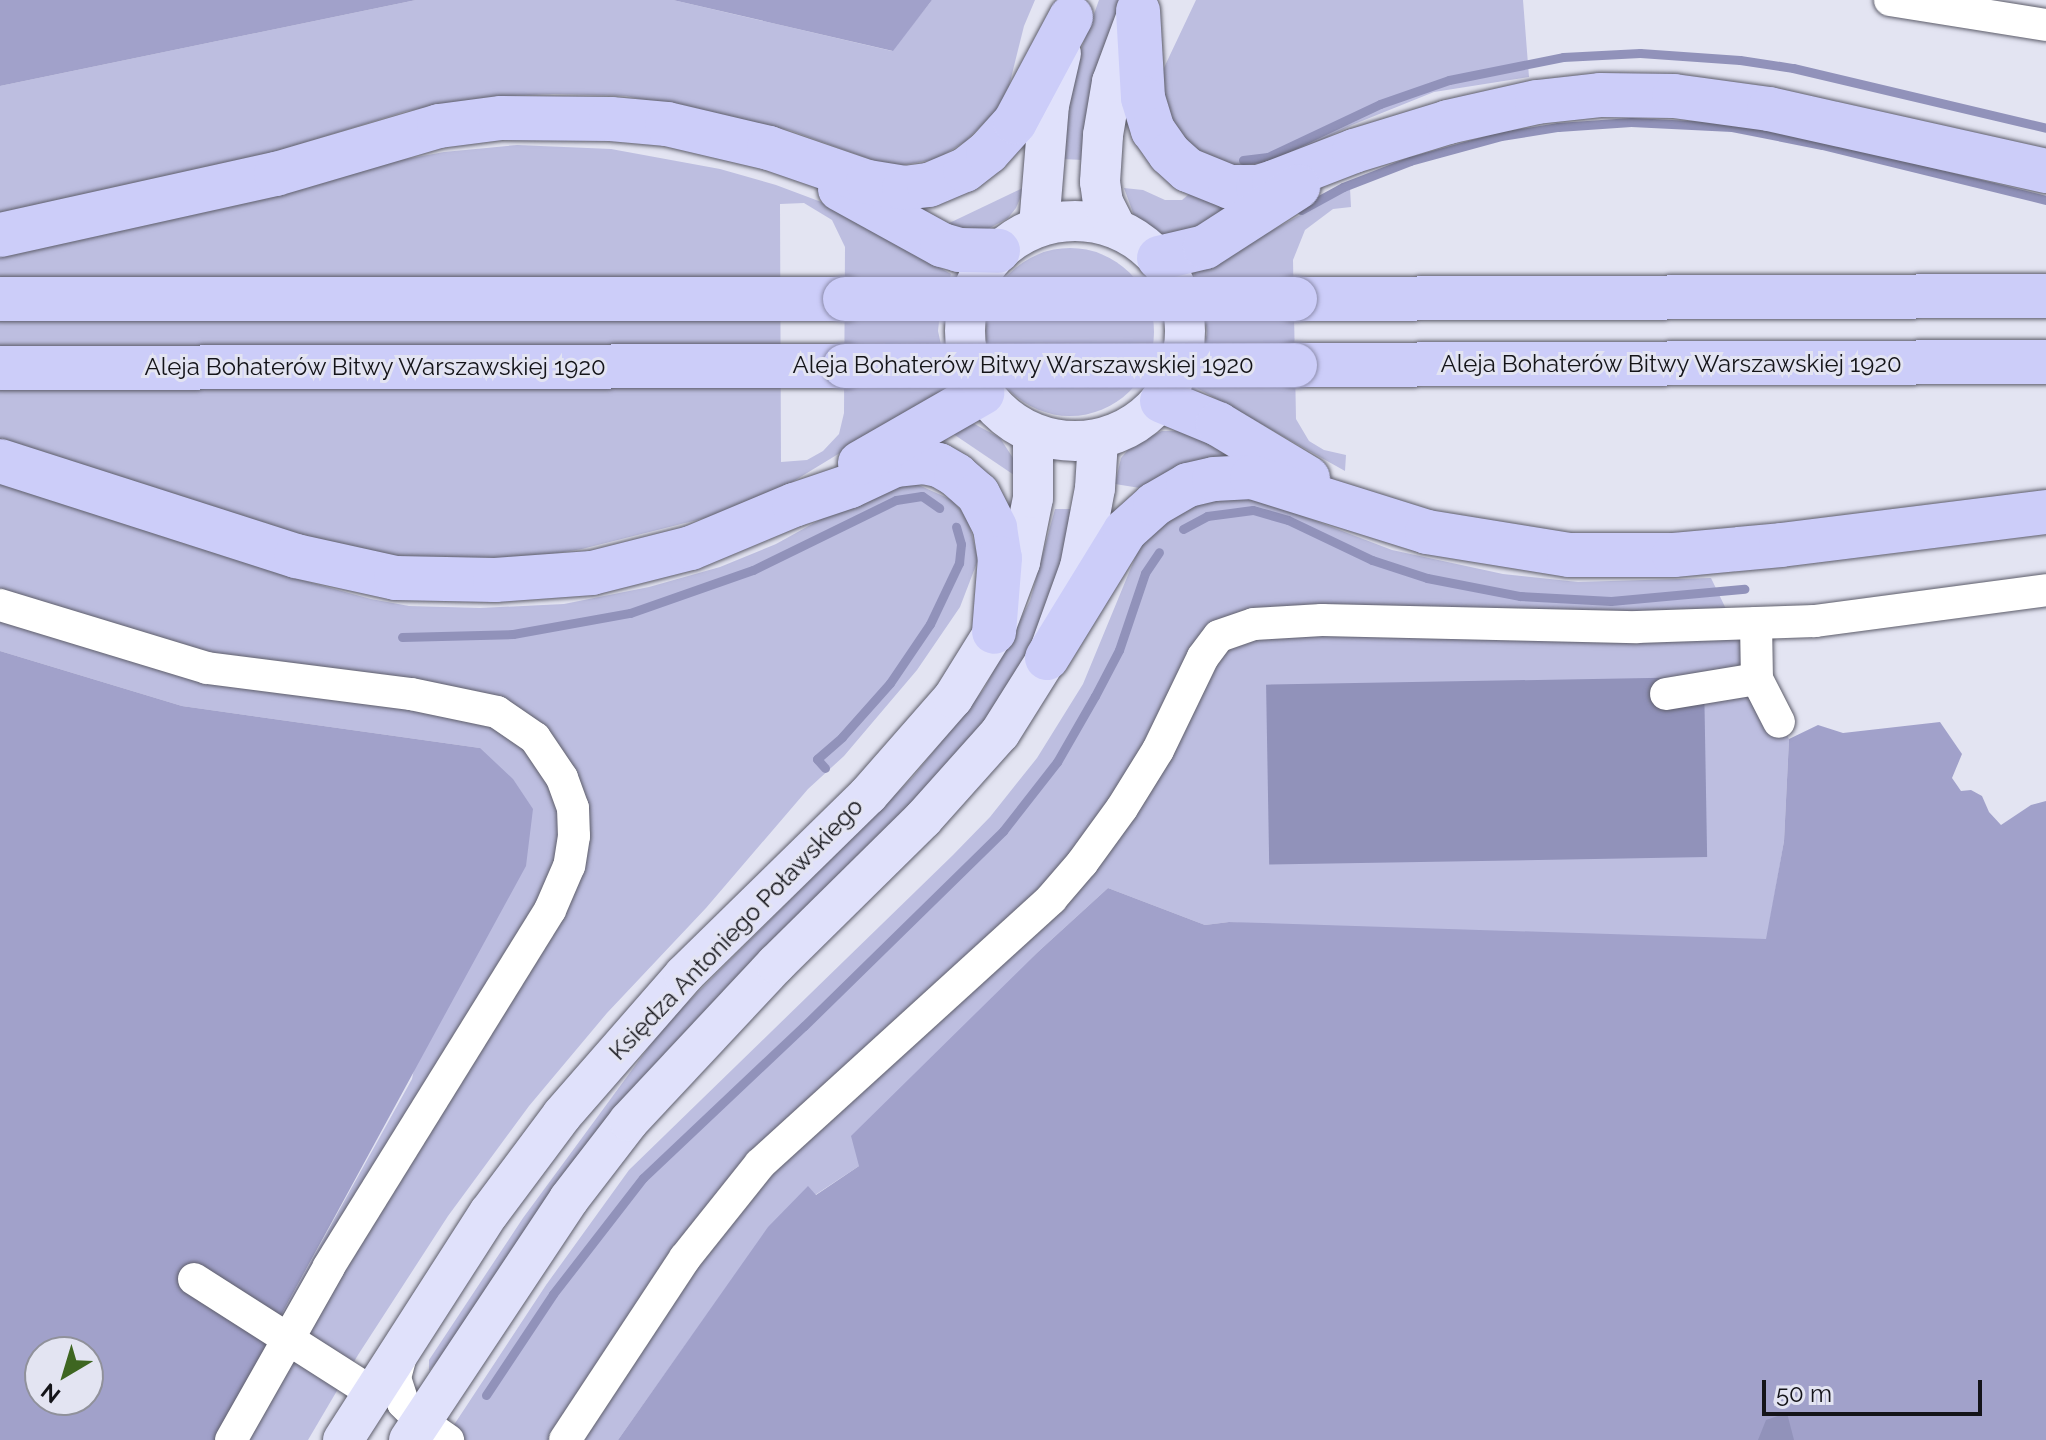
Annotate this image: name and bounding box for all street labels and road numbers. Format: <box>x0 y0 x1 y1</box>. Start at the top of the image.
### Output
street label: Aleja Bohaterów Bitwy Warszawskiej 1920 <box>1439 350 1903 378</box>
street label: Aleja Bohaterów Bitwy Warszawskiej 1920 <box>791 351 1255 379</box>
street label: Aleja Bohaterów Bitwy Warszawskiej 1920 <box>143 353 607 381</box>
street label: Księdza Antoniego Poławskiego <box>603 792 869 1066</box>

